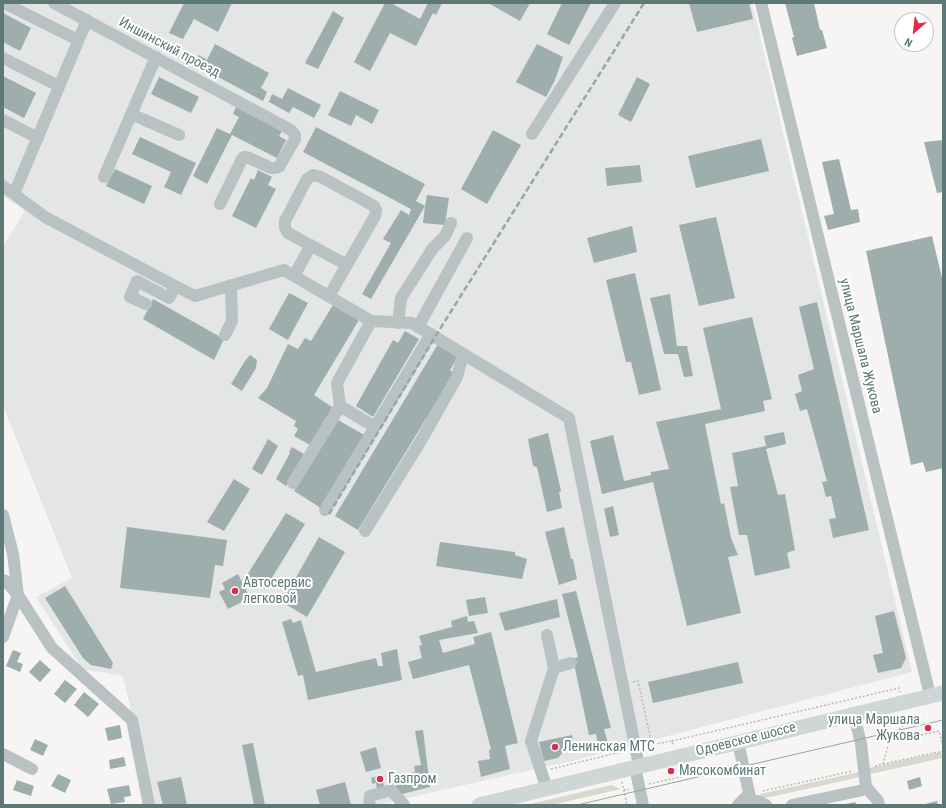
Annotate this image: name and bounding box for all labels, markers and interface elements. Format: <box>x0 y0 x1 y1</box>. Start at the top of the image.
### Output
north arrow <box>894 12 934 52</box>
street label: Иншинский проезд <box>116 14 222 82</box>
text: N <box>903 35 915 49</box>
street label: улица Маршала Жукова <box>835 277 885 415</box>
place label: Автосервис легковой <box>243 575 311 608</box>
marker: Автосервис легковой <box>230 586 240 596</box>
place label: улица Маршала Жукова <box>828 712 920 744</box>
street label: Одоевское шоссе <box>694 719 798 761</box>
marker: улица Маршала Жукова <box>923 723 933 733</box>
place label: Ленинская МТС <box>563 739 655 755</box>
marker: Ленинская МТС <box>550 742 560 752</box>
place label: Мясокомбинат <box>679 763 766 779</box>
marker: Мясокомбинат <box>666 766 676 776</box>
place label: Газпром <box>388 771 436 787</box>
marker: Газпром <box>375 774 385 784</box>

